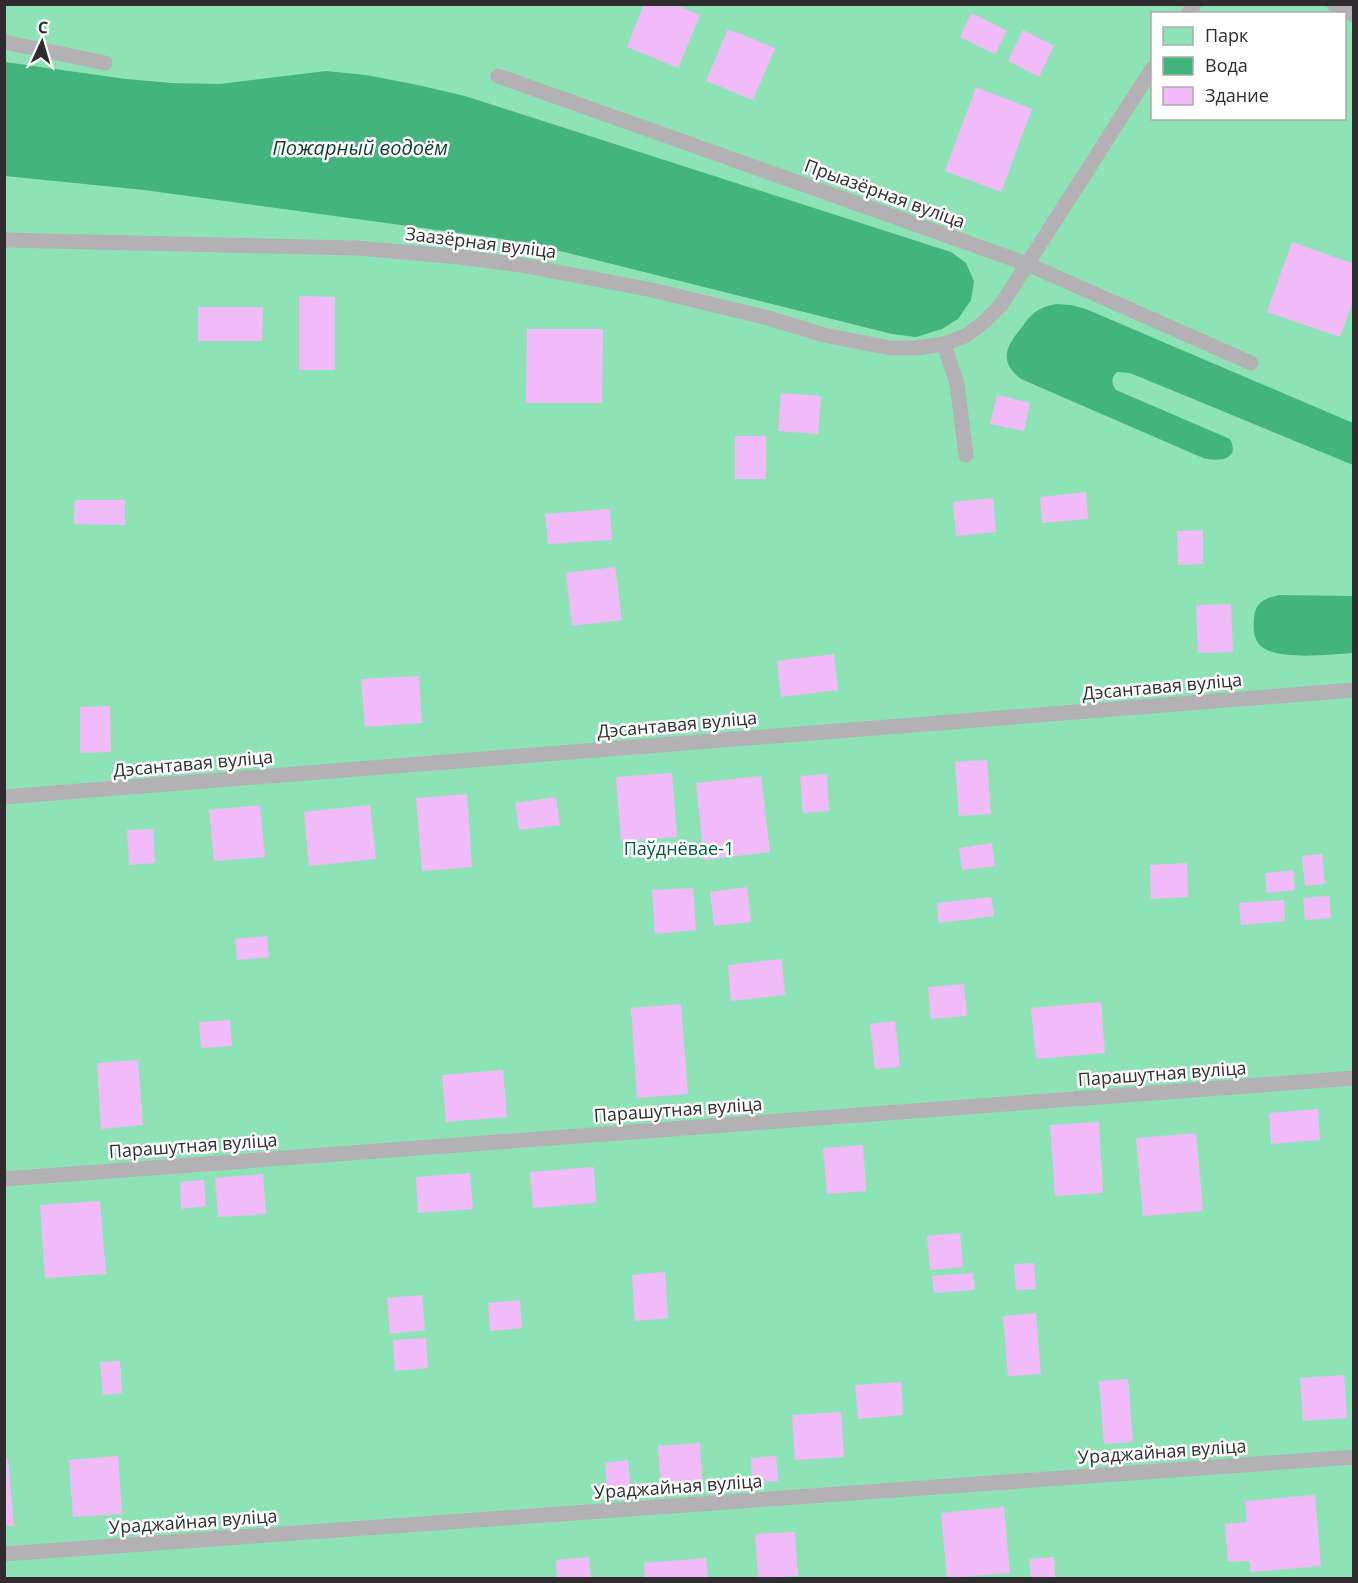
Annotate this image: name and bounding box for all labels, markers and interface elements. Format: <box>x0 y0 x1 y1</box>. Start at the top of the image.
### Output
north arrow <box>12 12 72 72</box>
legend <box>1151 12 1346 120</box>
text: С <box>37 16 49 38</box>
text: Парк <box>1205 23 1249 47</box>
text: Вода <box>1205 53 1248 77</box>
text: Здание <box>1205 83 1269 107</box>
water label: Пожарный водоём <box>272 134 448 161</box>
street label: Прыазёрная вуліца <box>801 153 969 233</box>
street label: Заазёрная вуліца <box>404 221 558 263</box>
street label: Дэсантавая вуліца <box>1081 667 1243 705</box>
street label: Дэсантавая вуліца <box>596 705 758 743</box>
street label: Дэсантавая вуліца <box>112 744 274 782</box>
park label: Паўднёвае-1 <box>624 836 734 860</box>
street label: Парашутная вуліца <box>1077 1055 1247 1091</box>
street label: Парашутная вуліца <box>593 1091 763 1127</box>
street label: Парашутная вуліца <box>108 1127 278 1163</box>
street label: Ураджайная вуліца <box>1077 1433 1247 1469</box>
street label: Ураджайная вуліца <box>593 1468 763 1504</box>
street label: Ураджайная вуліца <box>108 1503 278 1539</box>

